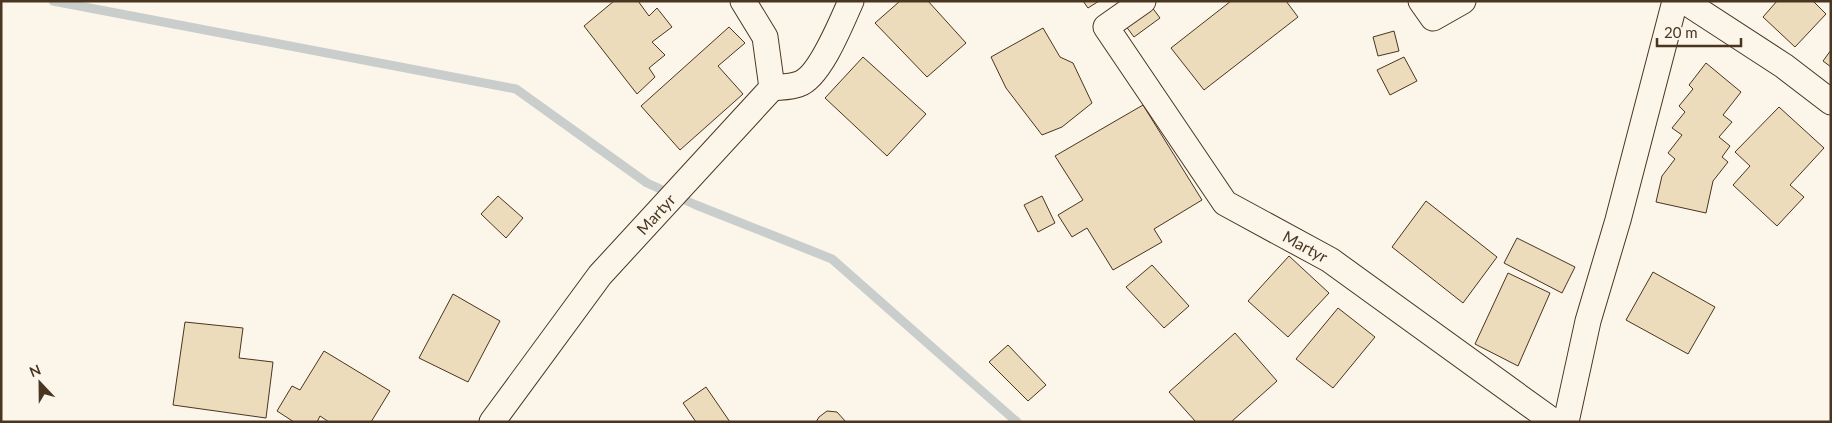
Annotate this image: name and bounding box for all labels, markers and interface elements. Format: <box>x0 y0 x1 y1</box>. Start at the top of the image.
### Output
scale bar <box>1657 15 1741 47</box>
text: 20 m <box>1664 23 1698 41</box>
street label: Martyr <box>632 190 679 238</box>
street label: Martyr <box>1280 226 1331 266</box>
north arrow <box>15 358 65 408</box>
text: N <box>27 361 43 380</box>

